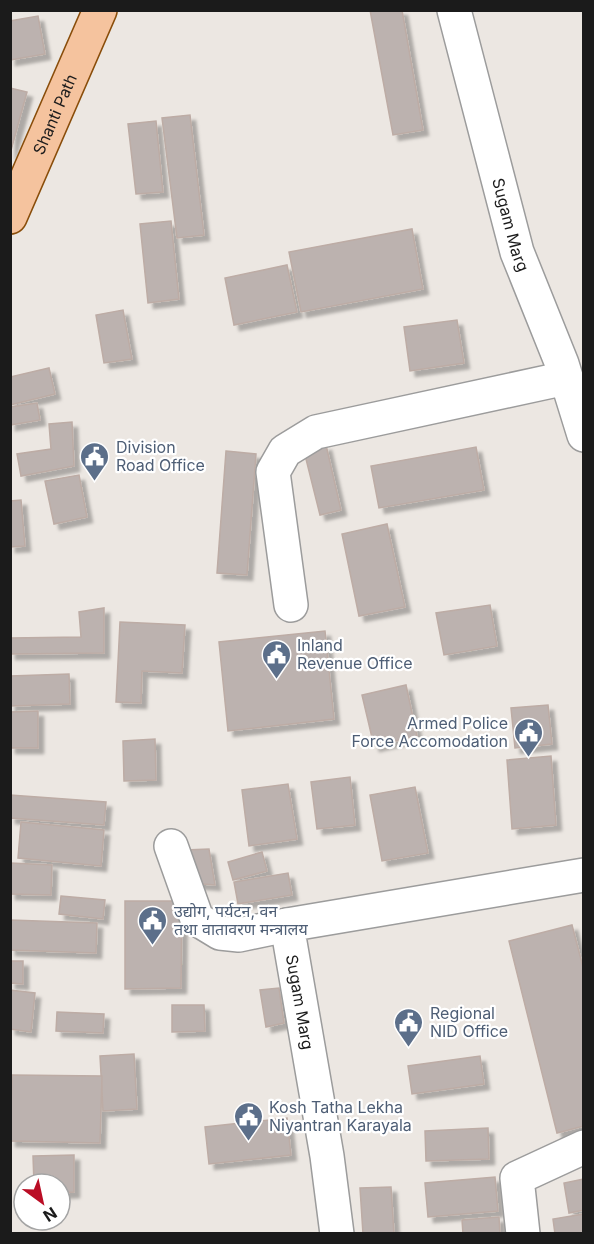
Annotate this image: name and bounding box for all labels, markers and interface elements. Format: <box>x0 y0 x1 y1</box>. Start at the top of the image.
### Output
street label: Shanti Path <box>28 71 81 158</box>
street label: Sugam Marg <box>488 176 534 274</box>
place label: Division Road Office <box>116 437 205 475</box>
public building icon: Division Road Office <box>79 440 111 482</box>
place label: Inland Revenue Office <box>297 635 413 673</box>
public building icon: Inland Revenue Office <box>260 638 292 680</box>
place label: Armed Police Force Accomodation <box>351 713 508 751</box>
public building icon: Armed Police Force Accomodation <box>513 716 545 758</box>
place label: उद्योग, पर्यटन, वन तथा वातावरण मन्त्रालय <box>174 901 308 939</box>
public building icon: उद्योग, पर्यटन, वन तथा वातावरण मन्त्रालय <box>137 904 169 946</box>
street label: Sugam Marg <box>282 953 318 1051</box>
place label: Regional NID Office <box>430 1003 508 1041</box>
public building icon: Regional NID Office <box>393 1006 425 1048</box>
place label: Kosh Tatha Lekha Niyantran Karayala <box>269 1097 412 1135</box>
public building icon: Kosh Tatha Lekha Niyantran Karayala <box>232 1100 264 1142</box>
north arrow <box>12 1172 72 1232</box>
text: N <box>40 1203 61 1226</box>

